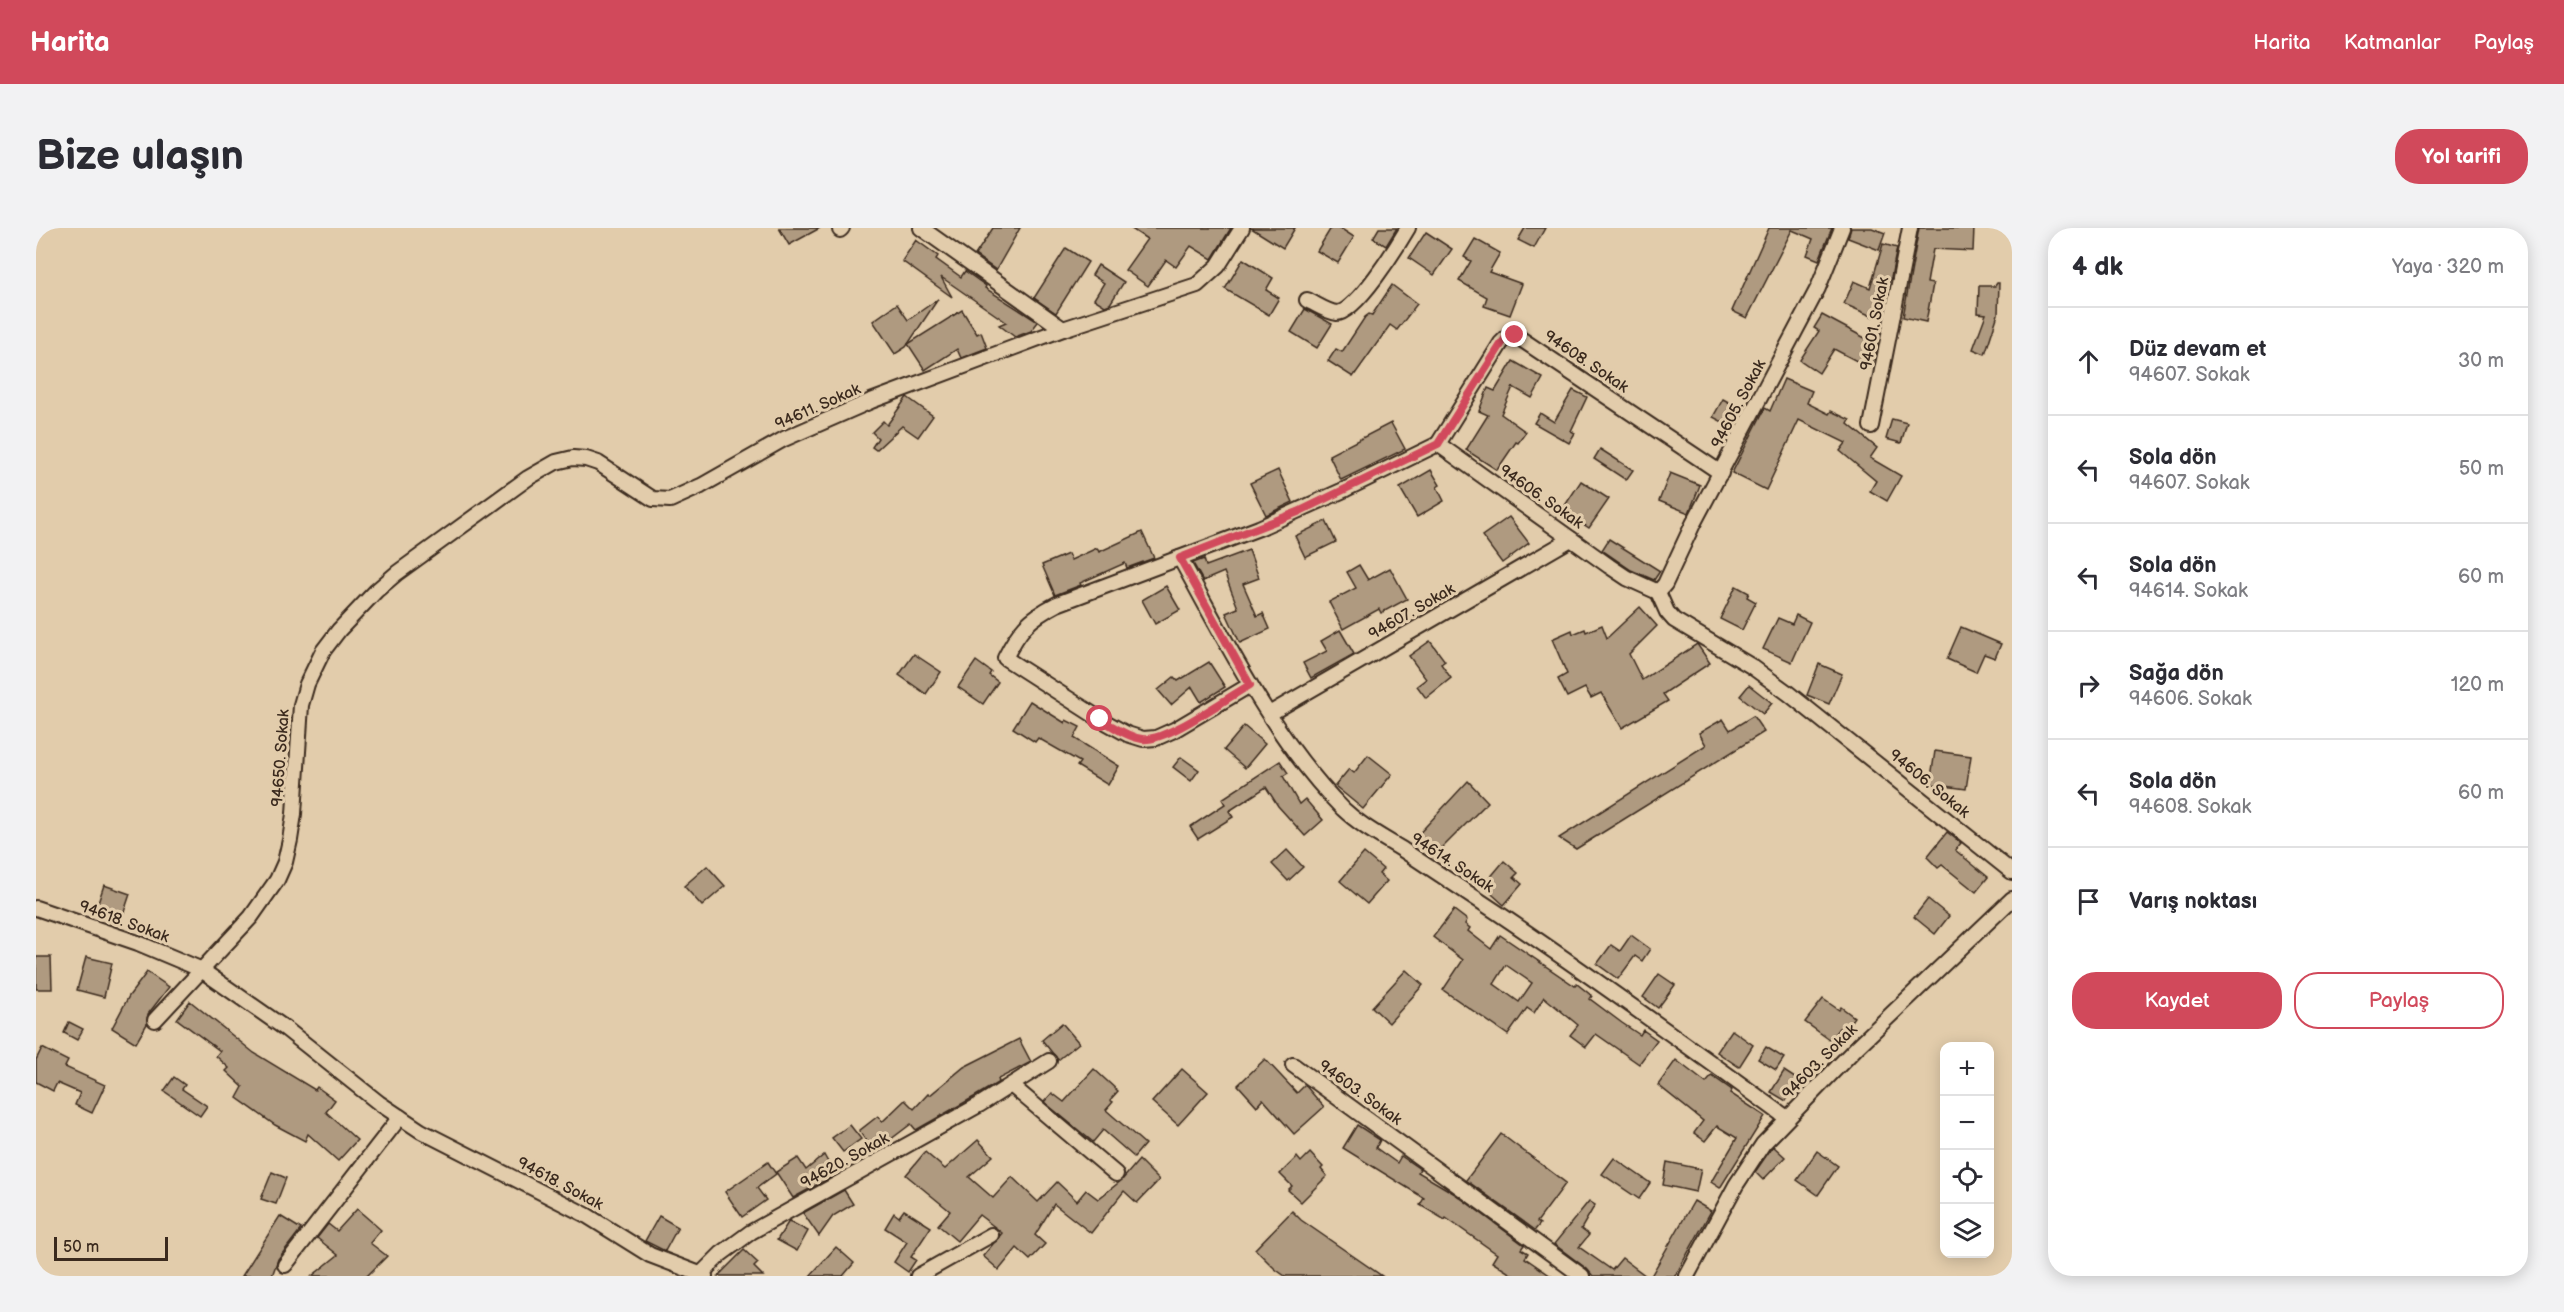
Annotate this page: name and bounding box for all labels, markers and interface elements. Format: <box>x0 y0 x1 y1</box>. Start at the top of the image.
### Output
text: Harita <box>30 26 110 59</box>
text: Harita <box>2253 30 2311 55</box>
text: Katmanlar <box>2344 30 2440 55</box>
text: Paylaş <box>2473 30 2534 55</box>
button: Yol tarifi <box>2395 129 2528 184</box>
text: Bize ulaşın <box>36 131 244 182</box>
text: 4 dk <box>2072 252 2123 283</box>
text: Yaya · 320 m <box>2392 255 2504 279</box>
street label: 94601. Sokak <box>1857 276 1893 372</box>
route end <box>1501 321 1527 347</box>
street label: 94608. Sokak <box>1540 327 1632 397</box>
text: Düz devam et <box>2129 336 2266 363</box>
icon: ahead <box>2072 345 2105 378</box>
text: 30 m <box>2458 349 2504 373</box>
street label: 94605. Sokak <box>1708 356 1770 452</box>
text: 94607. Sokak <box>2129 363 2250 387</box>
street label: 94611. Sokak <box>772 380 864 434</box>
text: Sola dön <box>2129 444 2217 471</box>
icon: left <box>2072 453 2105 486</box>
text: 50 m <box>2459 457 2504 481</box>
street label: 94606. Sokak <box>1495 461 1587 533</box>
text: 94607. Sokak <box>2129 471 2250 495</box>
text: Sola dön <box>2129 552 2217 579</box>
icon: left <box>2072 561 2105 594</box>
text: 60 m <box>2458 565 2504 589</box>
text: 94614. Sokak <box>2129 579 2248 603</box>
street label: 94607. Sokak <box>1366 580 1459 644</box>
text: Sağa dön <box>2129 660 2224 687</box>
icon: right <box>2072 669 2105 702</box>
text: 120 m <box>2451 673 2504 697</box>
text: 94606. Sokak <box>2129 687 2252 711</box>
route start <box>1086 705 1112 731</box>
street label: 94650. Sokak <box>268 708 294 807</box>
street label: 94606. Sokak <box>1885 746 1973 822</box>
text: Sola dön <box>2129 768 2217 795</box>
icon: left <box>2072 777 2105 810</box>
text: 60 m <box>2458 781 2504 805</box>
text: 94608. Sokak <box>2129 795 2251 819</box>
street label: 94614. Sokak <box>1407 829 1497 897</box>
icon: arrive <box>2072 885 2105 918</box>
text: Varış noktası <box>2129 888 2257 915</box>
street label: 94618. Sokak <box>76 897 172 947</box>
button: Kaydet <box>2072 972 2282 1029</box>
button: Paylaş <box>2294 972 2504 1029</box>
street label: 94603. Sokak <box>1778 1020 1862 1104</box>
map controls <box>1940 1042 1994 1258</box>
button: + <box>1940 1042 1994 1096</box>
street label: 94603. Sokak <box>1315 1056 1406 1130</box>
button: − <box>1940 1096 1994 1150</box>
street label: 94620. Sokak <box>798 1129 893 1193</box>
button: locate <box>1940 1150 1994 1204</box>
street label: 94618. Sokak <box>514 1153 606 1215</box>
button: layers <box>1940 1204 1994 1258</box>
scale bar <box>54 1234 168 1262</box>
text: 50 m <box>63 1238 99 1257</box>

